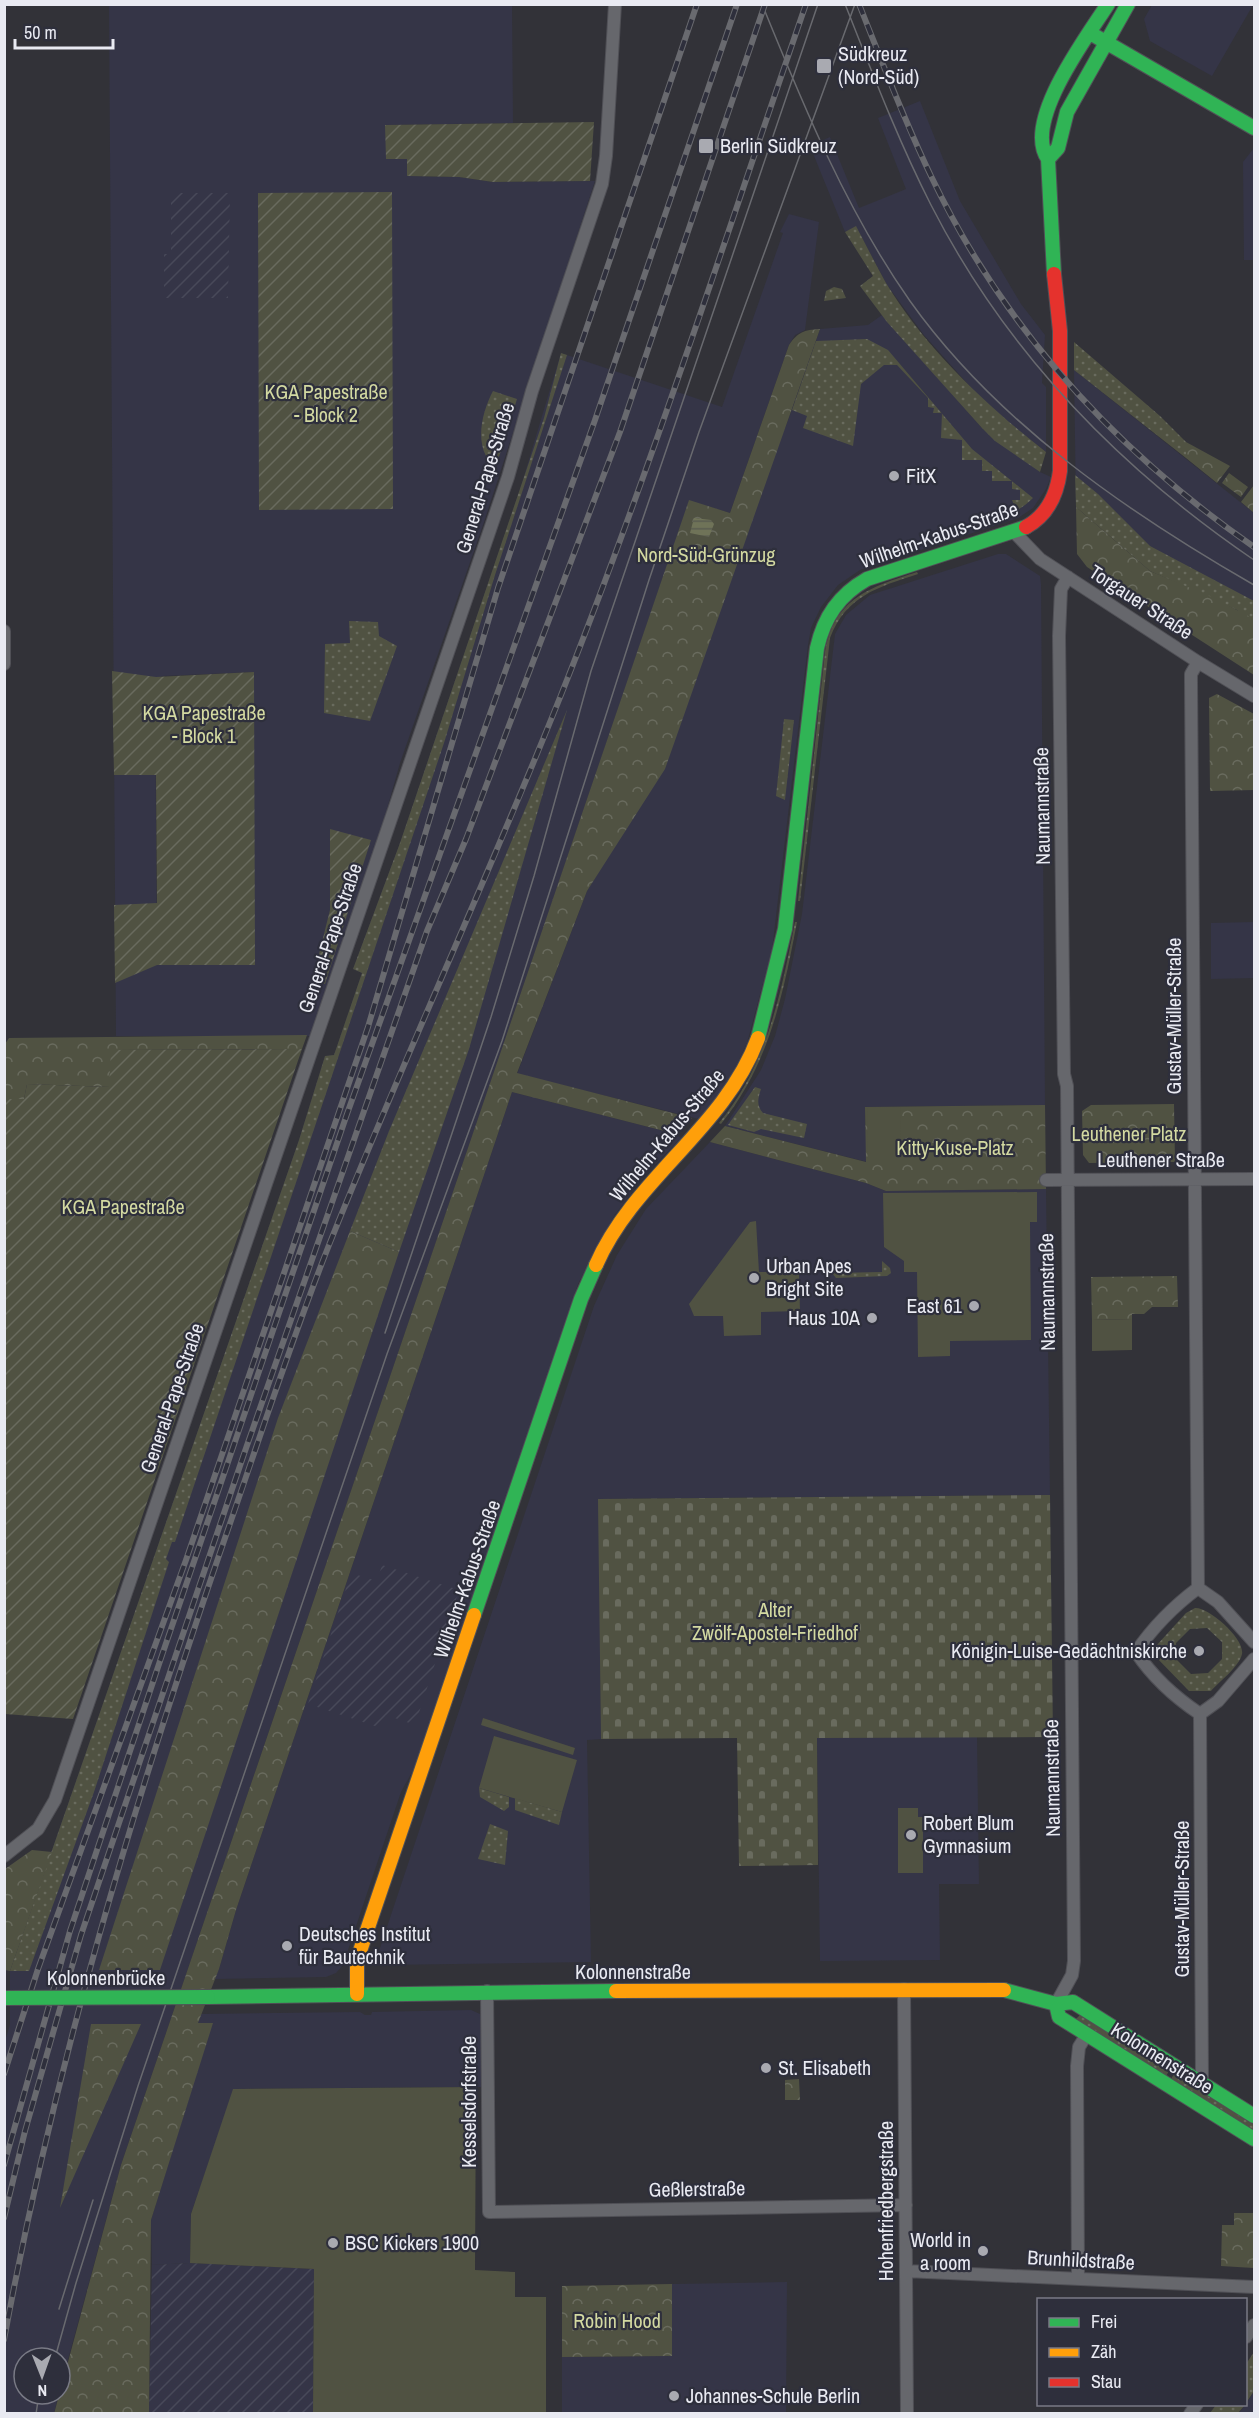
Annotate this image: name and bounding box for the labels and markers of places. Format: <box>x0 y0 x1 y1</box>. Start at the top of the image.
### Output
place label: Südkreuz (Nord-Süd) <box>838 40 919 90</box>
marker: Südkreuz (Nord-Süd) <box>815 57 833 75</box>
place label: Berlin Südkreuz <box>720 132 837 159</box>
marker: Berlin Südkreuz <box>697 137 715 155</box>
place label: FitX <box>906 462 936 489</box>
marker: FitX <box>887 469 901 483</box>
place label: Urban Apes Bright Site <box>766 1252 852 1302</box>
marker: Urban Apes Bright Site <box>747 1271 761 1285</box>
place label: East 61 <box>906 1292 962 1319</box>
marker: East 61 <box>967 1299 981 1313</box>
place label: Haus 10A <box>788 1304 860 1331</box>
marker: Haus 10A <box>865 1311 879 1325</box>
place label: Königin-Luise-Gedächtniskirche <box>951 1637 1187 1664</box>
marker: Königin-Luise-Gedächtniskirche <box>1192 1644 1206 1658</box>
place label: Robert Blum Gymnasium <box>923 1809 1014 1859</box>
marker: Robert Blum Gymnasium <box>904 1828 918 1842</box>
place label: Deutsches Institut für Bautechnik <box>299 1920 431 1970</box>
marker: Deutsches Institut für Bautechnik <box>280 1939 294 1953</box>
place label: St. Elisabeth <box>778 2054 871 2081</box>
marker: St. Elisabeth <box>759 2061 773 2075</box>
place label: World in a room <box>910 2226 971 2276</box>
place label: BSC Kickers 1900 <box>345 2229 479 2256</box>
marker: BSC Kickers 1900 <box>326 2236 340 2250</box>
marker: World in a room <box>976 2244 990 2258</box>
place label: Johannes-Schule Berlin <box>686 2382 860 2409</box>
marker: Johannes-Schule Berlin <box>667 2389 681 2403</box>

